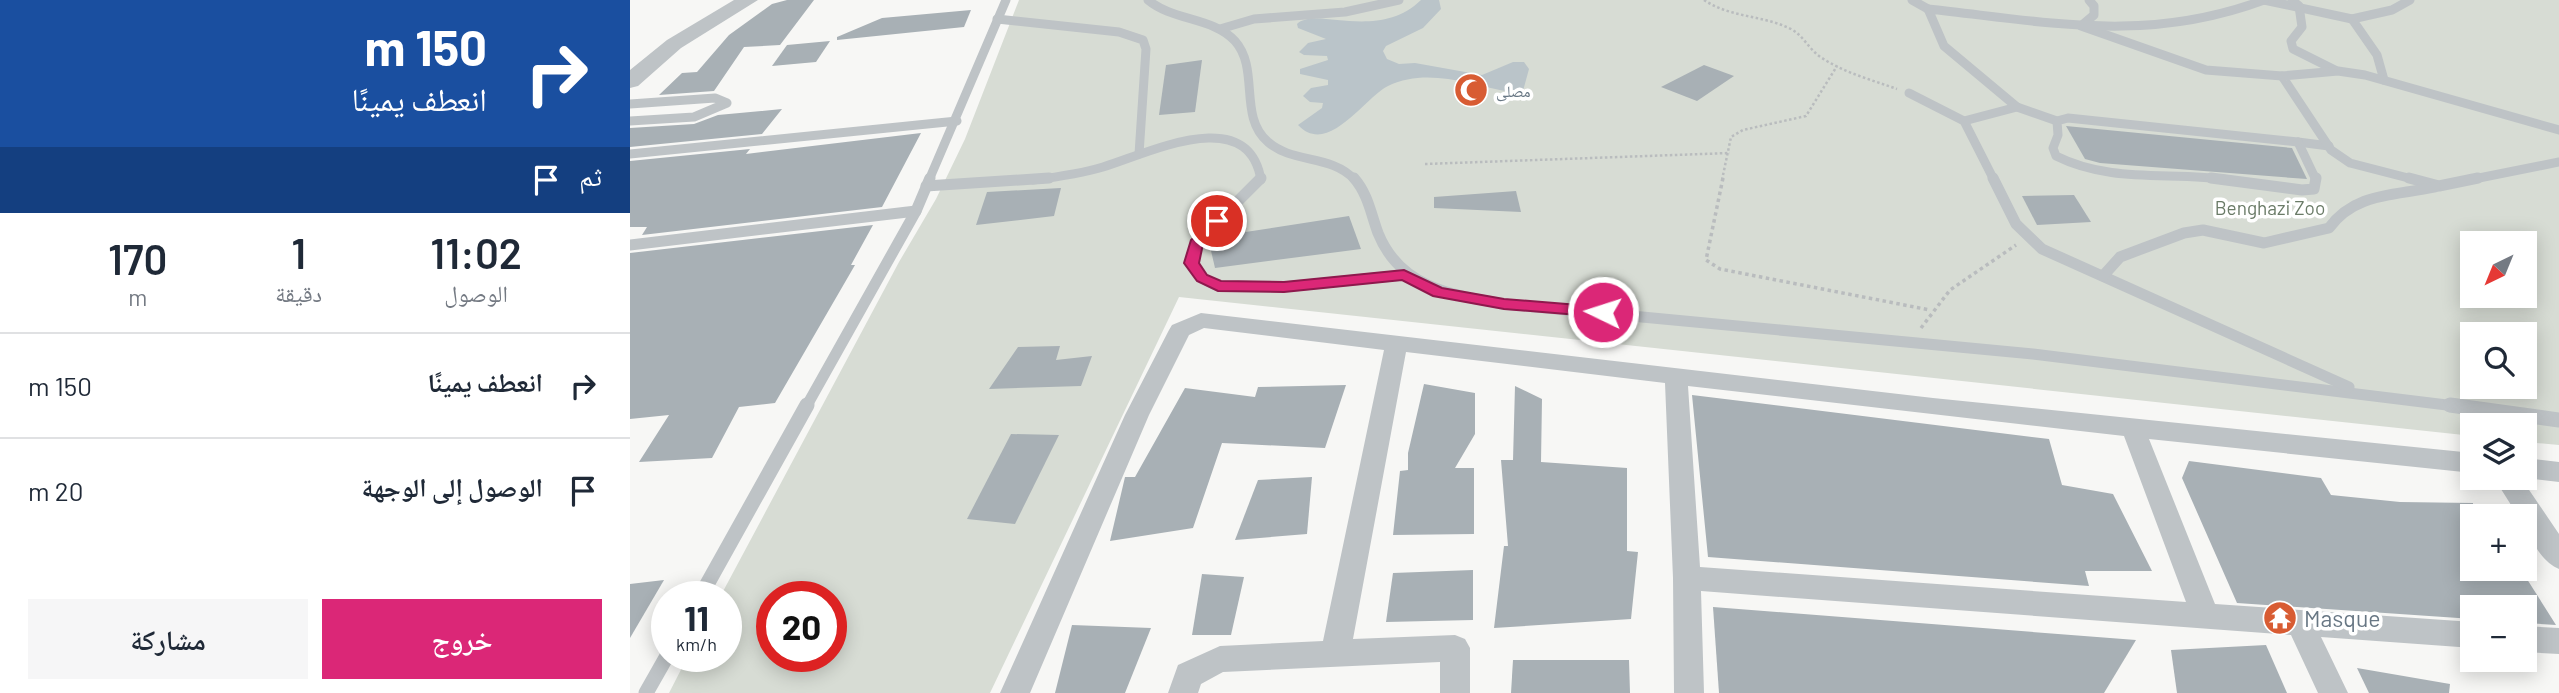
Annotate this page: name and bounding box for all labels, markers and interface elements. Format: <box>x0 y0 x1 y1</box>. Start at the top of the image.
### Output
text: 150 m <box>365 17 487 76</box>
icon: right <box>511 28 602 119</box>
mosque icon: مصلى <box>1452 71 1490 109</box>
text: انعطف يمينًا <box>352 79 487 117</box>
place label: مصلى <box>1496 81 1531 102</box>
text: ثم <box>579 160 602 191</box>
icon: arrive <box>527 161 565 199</box>
pin <box>1187 191 1247 251</box>
park label: Benghazi Zoo <box>2215 196 2325 219</box>
icon: arrive <box>1198 202 1236 240</box>
text: 1 <box>291 227 306 277</box>
text: 11:02 <box>430 227 522 277</box>
north arrow <box>2460 231 2538 308</box>
map controls <box>2460 231 2537 672</box>
text: 170 <box>108 233 167 283</box>
position arrow <box>1566 275 1640 349</box>
text: دقيقة <box>275 279 322 307</box>
text: الوصول <box>444 279 508 307</box>
text: m <box>128 283 147 311</box>
button: search <box>2460 322 2537 399</box>
text: انعطف يمينًا <box>428 366 543 397</box>
icon: right <box>564 367 602 405</box>
text: 150 m <box>28 370 92 401</box>
button: layers <box>2460 413 2537 490</box>
text: الوصول إلى الوجهة <box>362 471 543 502</box>
icon: arrive <box>564 472 602 510</box>
text: 20 m <box>28 475 83 506</box>
button: + <box>2460 504 2537 581</box>
speed limit sign: 20 <box>756 581 847 672</box>
button: − <box>2460 595 2537 672</box>
text: 11 <box>684 596 709 638</box>
button: مشاركة <box>28 599 308 679</box>
button: خروج <box>322 599 602 679</box>
temple icon: Masque <box>2261 599 2299 637</box>
place label: Masque <box>2304 604 2381 632</box>
text: km/h <box>676 633 717 655</box>

